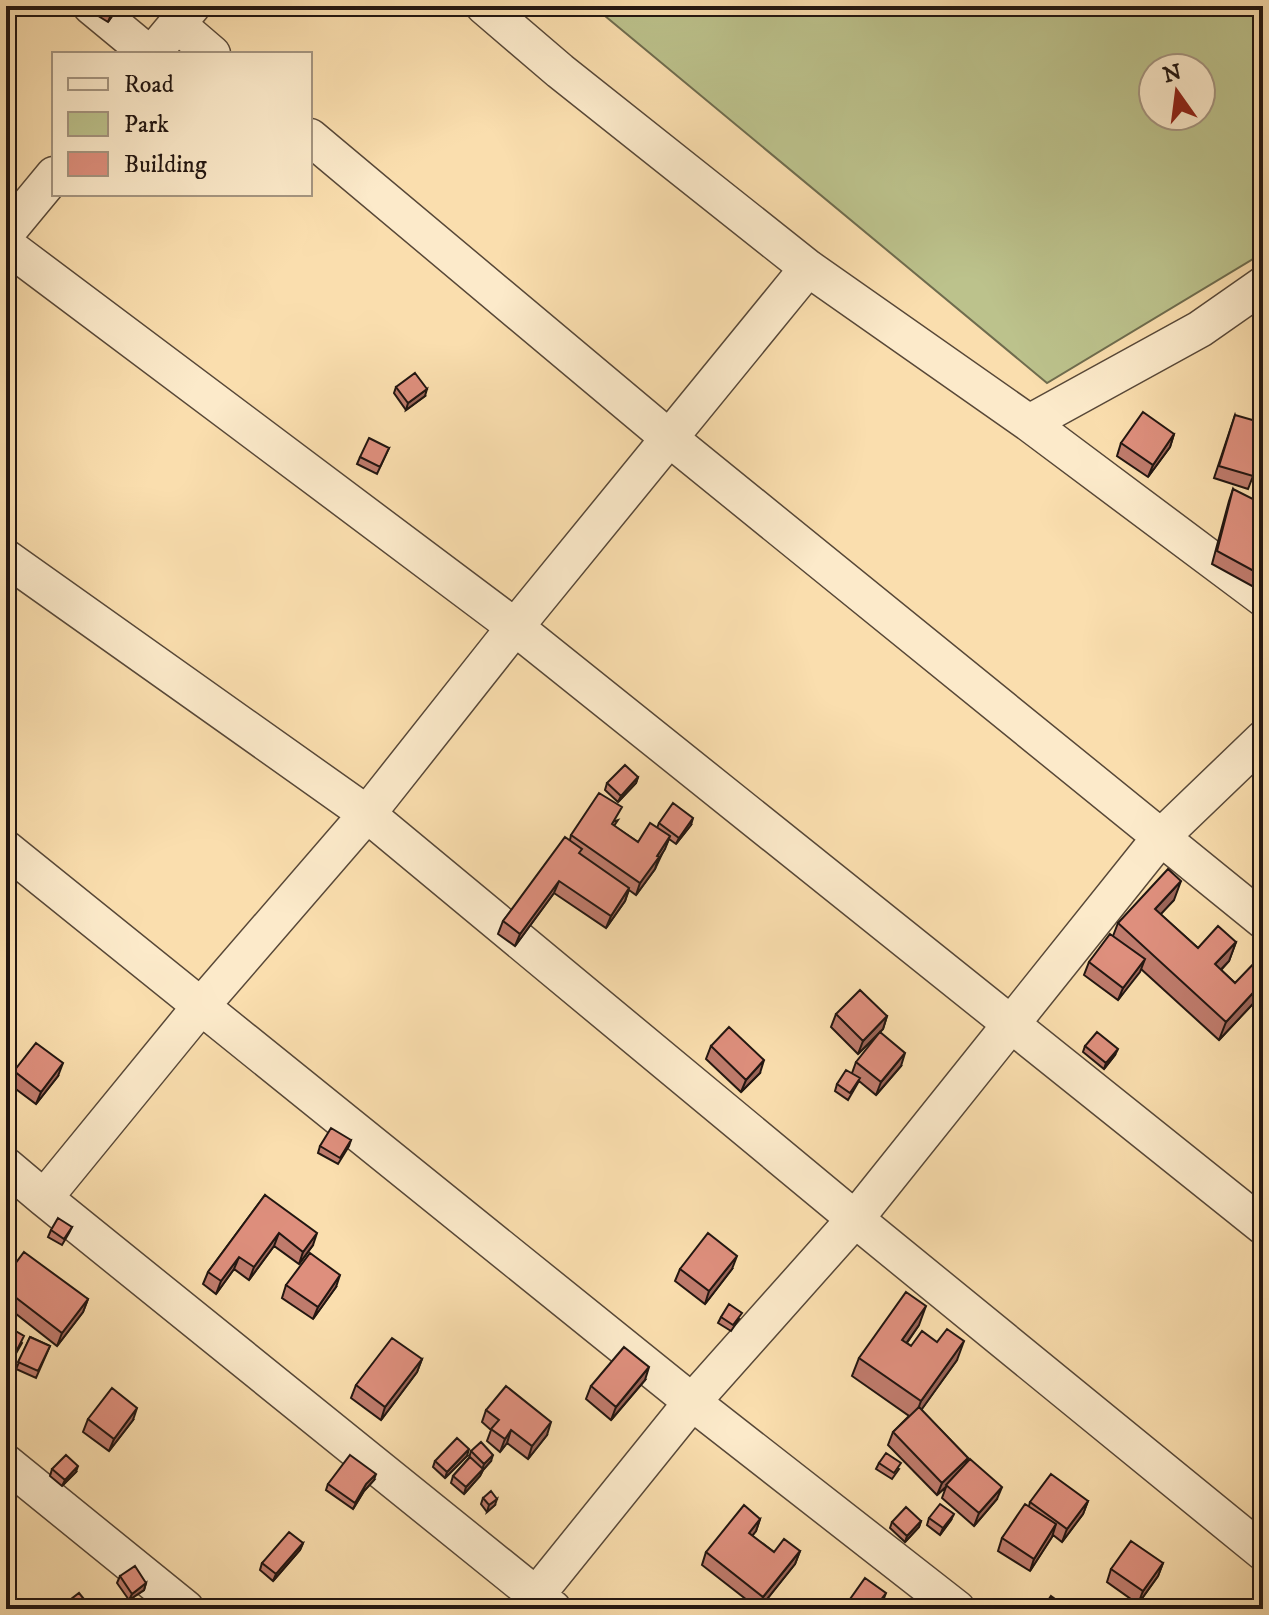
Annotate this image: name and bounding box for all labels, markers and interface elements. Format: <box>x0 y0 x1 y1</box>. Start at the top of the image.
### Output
legend <box>52 52 312 196</box>
north arrow <box>1137 52 1217 132</box>
text: N <box>1160 59 1185 89</box>
text: Road <box>124 70 174 100</box>
text: Park <box>124 110 169 140</box>
text: Building <box>124 150 207 180</box>

